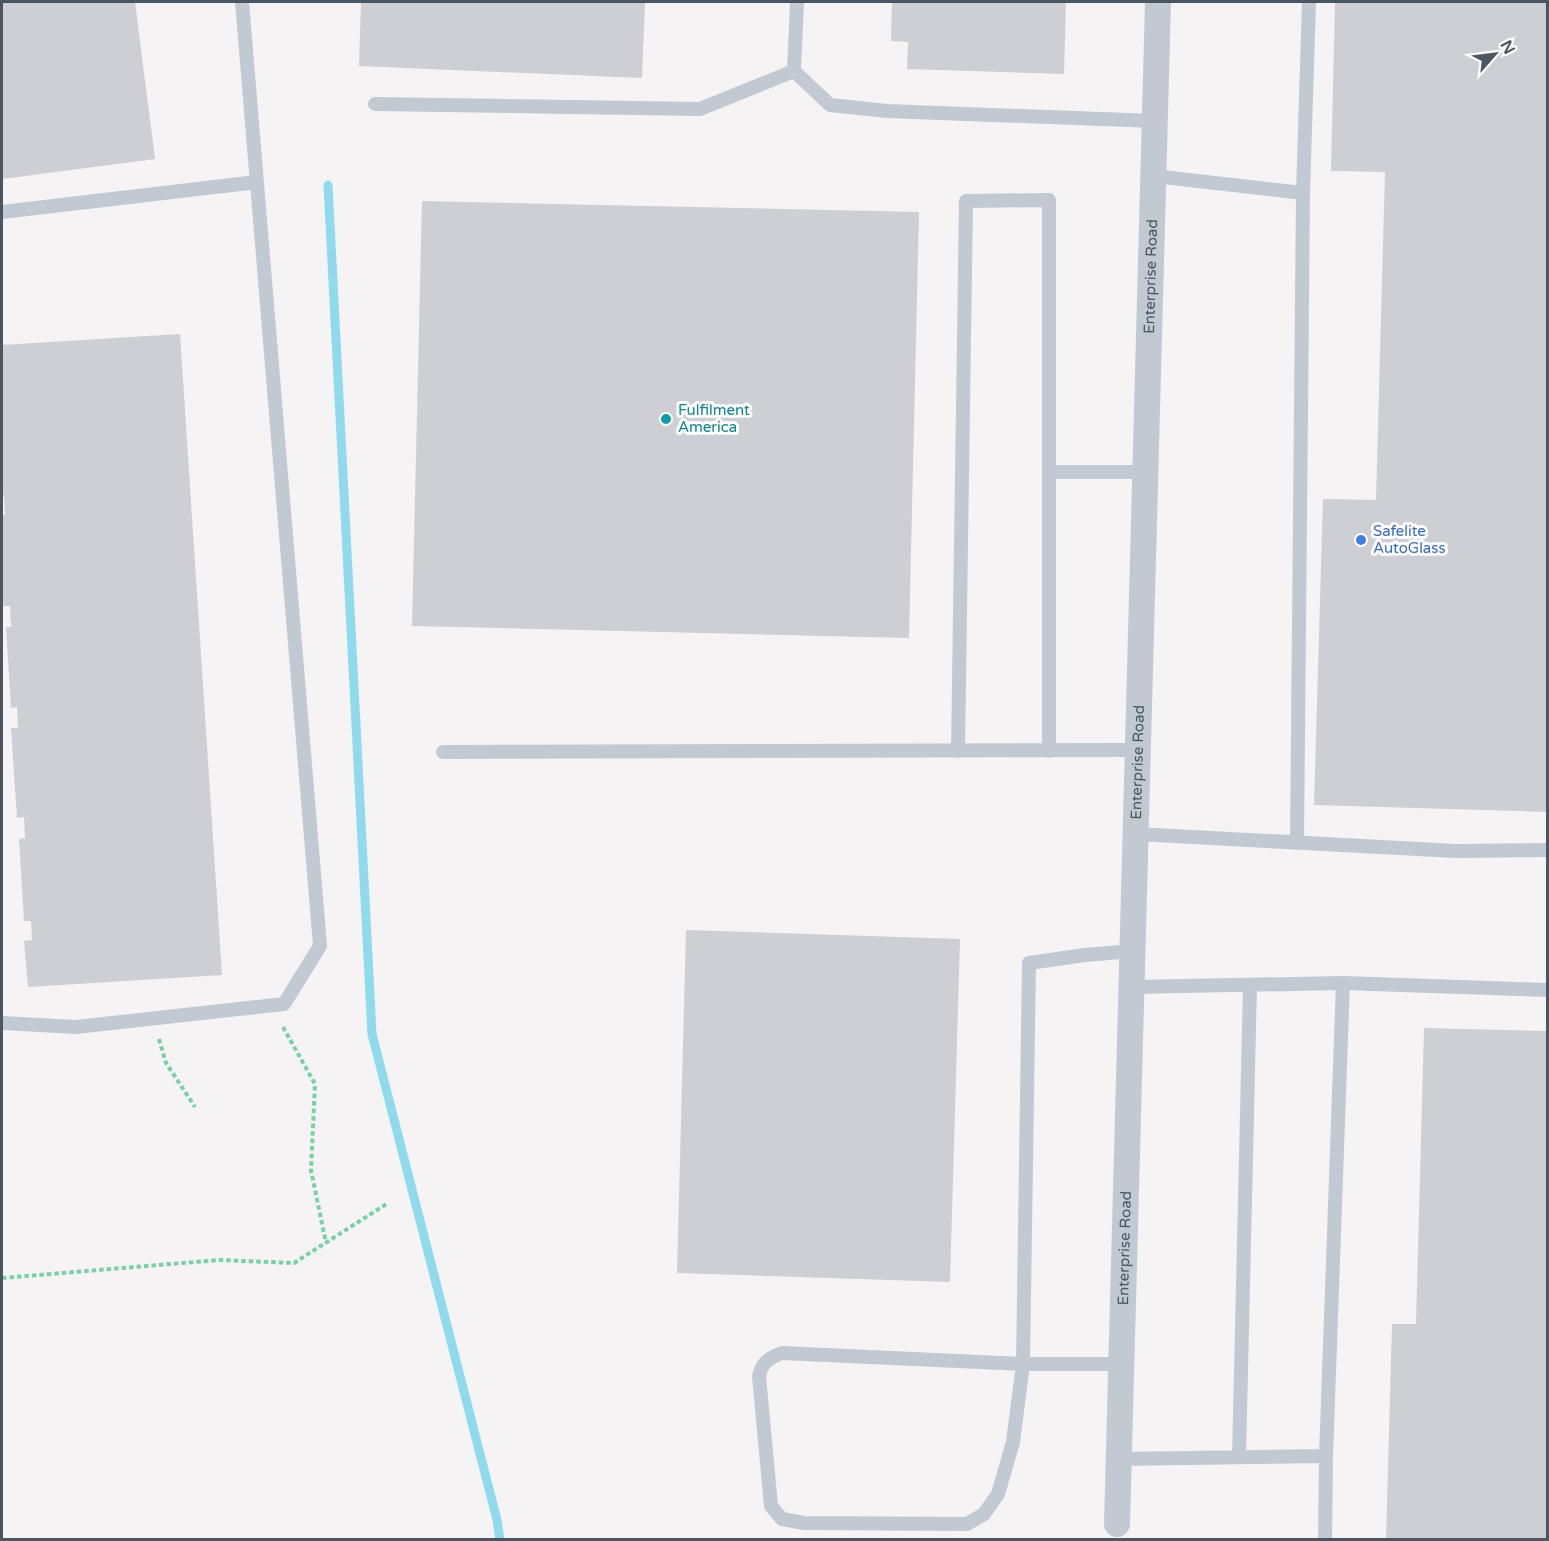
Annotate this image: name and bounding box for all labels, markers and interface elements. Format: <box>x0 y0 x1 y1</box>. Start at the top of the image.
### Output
north arrow <box>1465 24 1525 84</box>
text: N <box>1496 37 1519 58</box>
street label: Enterprise Road <box>1140 219 1161 334</box>
place label: Fulfilment America <box>678 401 750 436</box>
marker: Fulfilment America <box>659 412 673 426</box>
place label: Safelite AutoGlass <box>1373 522 1446 557</box>
marker: Safelite AutoGlass <box>1354 533 1368 547</box>
street label: Enterprise Road <box>1127 705 1148 820</box>
street label: Enterprise Road <box>1114 1191 1135 1306</box>

